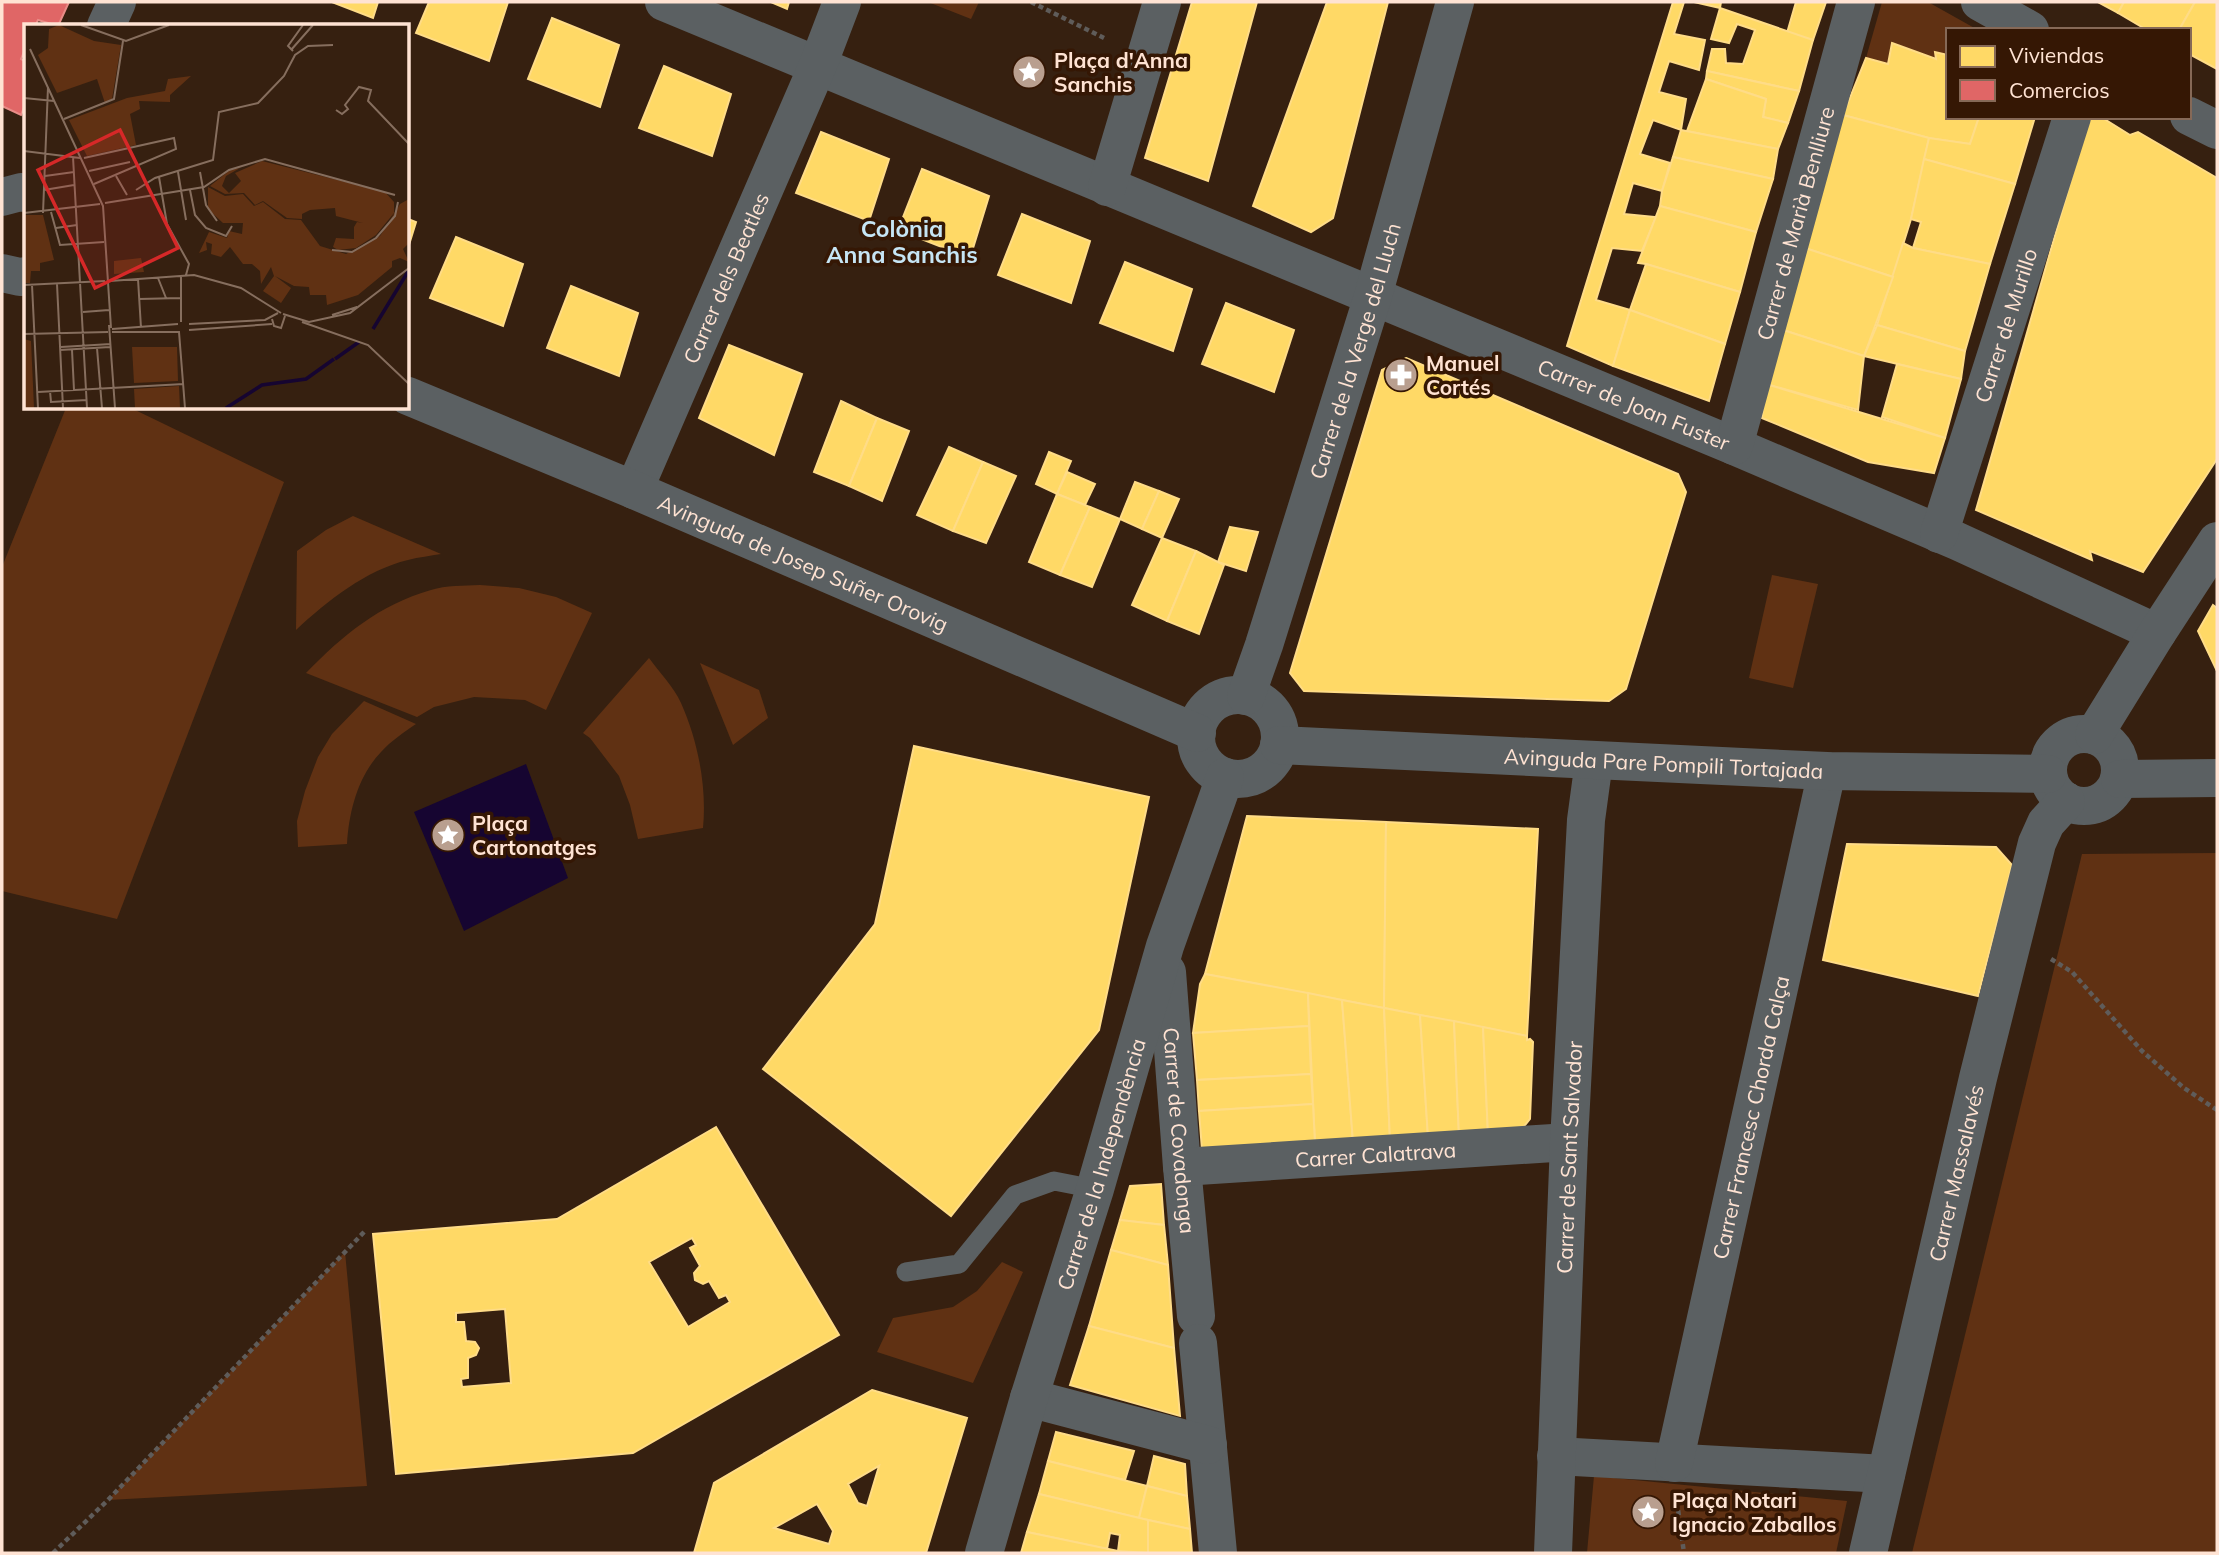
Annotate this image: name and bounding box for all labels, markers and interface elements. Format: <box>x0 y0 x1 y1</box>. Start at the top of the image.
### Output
inset map <box>24 24 410 410</box>
legend <box>1946 28 2191 119</box>
text: Viviendas <box>2009 42 2104 68</box>
place label: Plaça d'Anna Sanchis <box>1054 47 1188 97</box>
place icon: Plaça d'Anna Sanchis <box>1010 53 1048 91</box>
text: Comercios <box>2009 77 2110 103</box>
street label: Carrer de Marià Benlliure <box>1751 103 1840 343</box>
street label: Carrer dels Beatles <box>677 189 774 368</box>
district label: Colònia Anna Sanchis <box>826 214 978 269</box>
street label: Carrer de la Verge del Lluch <box>1304 220 1406 482</box>
street label: Carrer de Murillo <box>1969 245 2042 406</box>
place label: Manuel Cortés <box>1426 350 1499 400</box>
street label: Carrer de Joan Fuster <box>1534 353 1734 456</box>
pharmacy icon: Manuel Cortés <box>1382 356 1420 394</box>
street label: Avinguda de Josep Suñer Orovig <box>654 489 952 637</box>
street label: Avinguda Pare Pompili Tortajada <box>1503 743 1824 784</box>
place label: Plaça Cartonatges <box>472 810 597 860</box>
place icon: Plaça Cartonatges <box>429 816 467 854</box>
street label: Carrer Francesc Chorda Calça <box>1706 973 1794 1262</box>
street label: Carrer de Covadonga <box>1158 1026 1201 1235</box>
street label: Carrer de la Independència <box>1051 1035 1151 1293</box>
street label: Carrer de Sant Salvador <box>1551 1040 1587 1274</box>
street label: Carrer Massalavés <box>1923 1082 1989 1264</box>
street label: Carrer Calatrava <box>1294 1136 1457 1173</box>
place label: Plaça Notari Ignacio Zaballos <box>1672 1487 1837 1537</box>
place icon: Plaça Notari Ignacio Zaballos <box>1629 1493 1667 1531</box>

